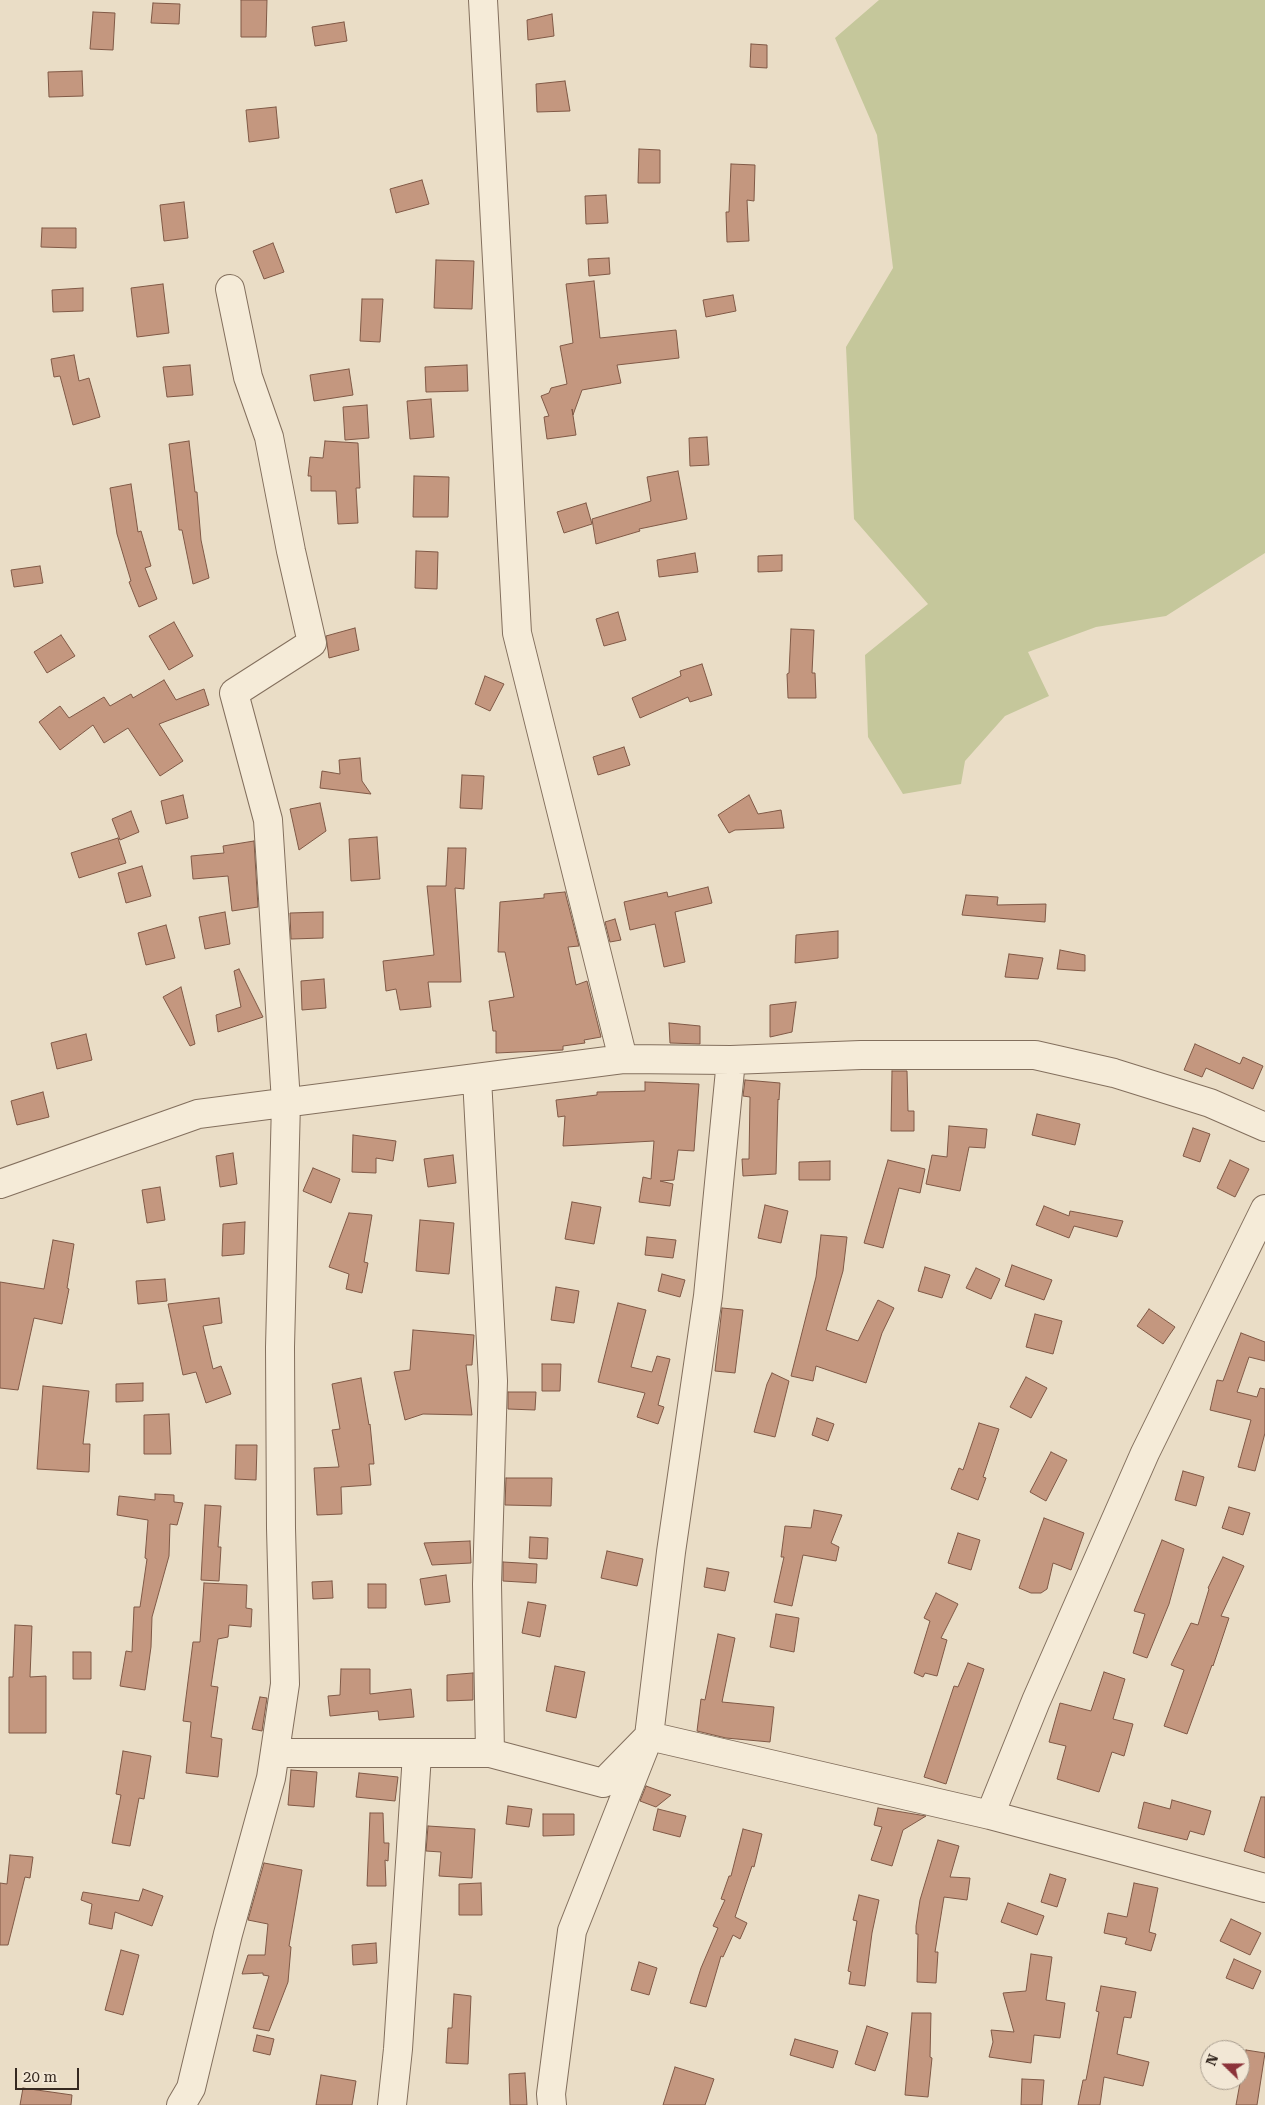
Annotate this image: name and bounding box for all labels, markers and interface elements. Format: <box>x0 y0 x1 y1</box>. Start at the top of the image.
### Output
north arrow <box>1200 2040 1250 2090</box>
text: N <box>1203 2052 1221 2068</box>
scale bar <box>18 2058 81 2090</box>
text: 20 m <box>23 2068 57 2086</box>

